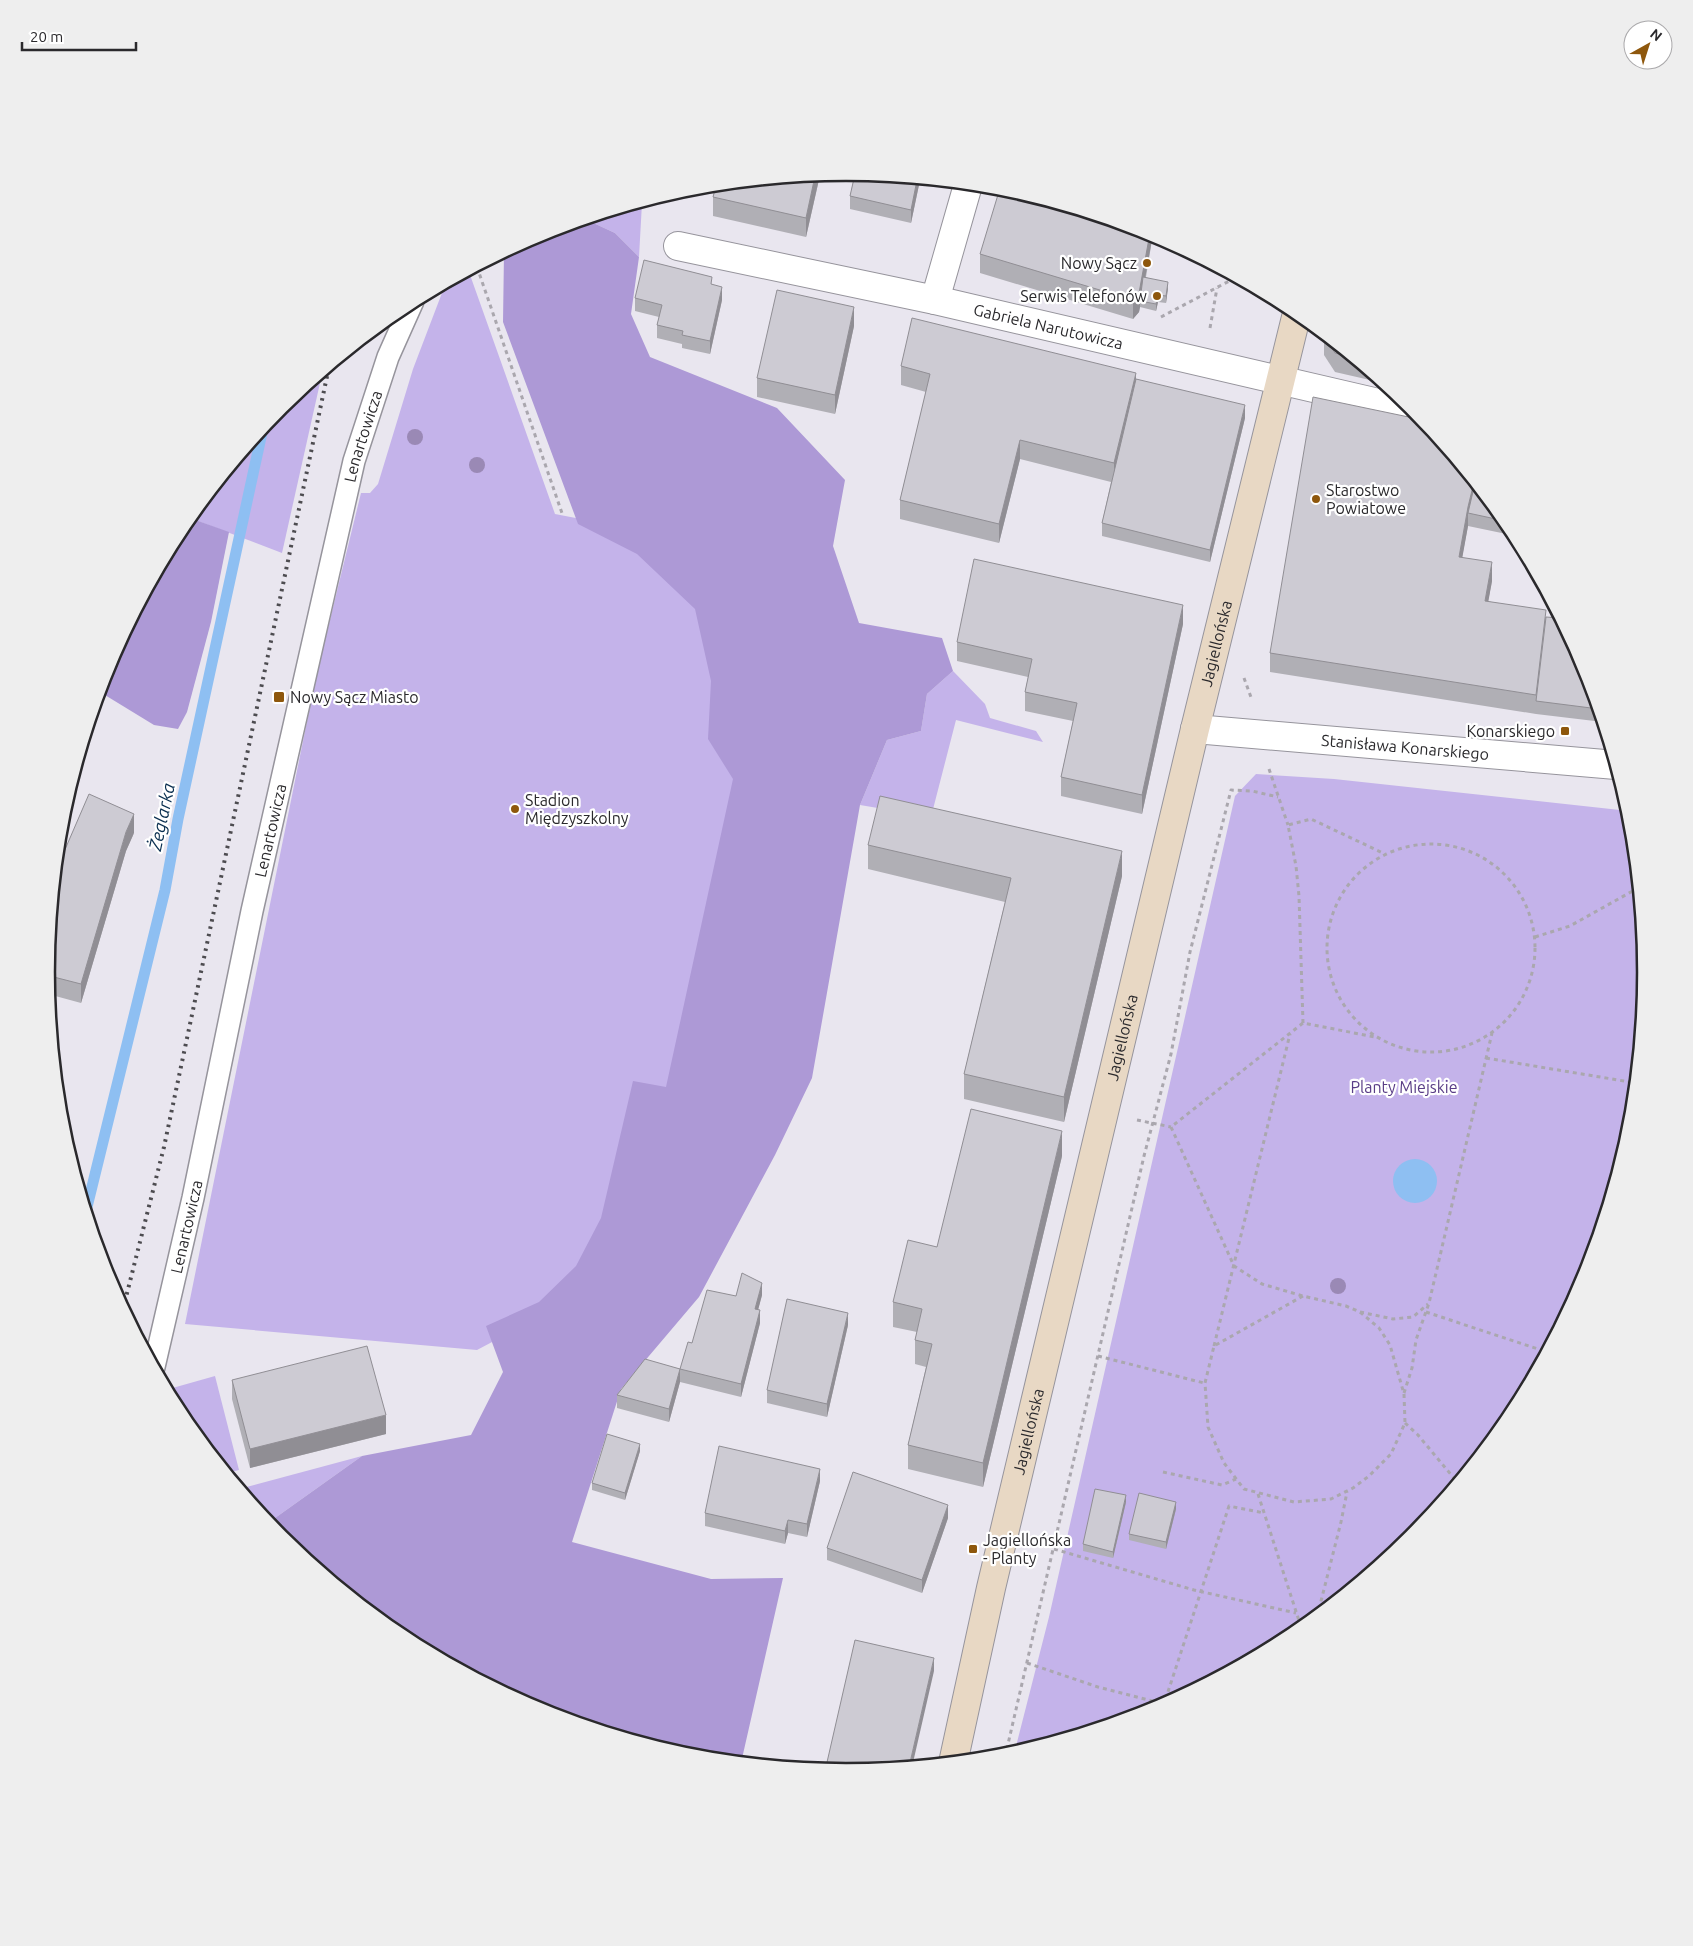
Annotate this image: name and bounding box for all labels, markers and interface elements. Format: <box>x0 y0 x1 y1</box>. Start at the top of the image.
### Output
scale bar <box>22 20 136 52</box>
north arrow <box>1623 20 1673 70</box>
text: N <box>1647 25 1665 44</box>
text: 20 m <box>30 28 63 45</box>
place label: Nowy Sącz <box>1061 254 1137 272</box>
marker: Nowy Sącz <box>1141 257 1153 269</box>
place label: Serwis Telefonów <box>1020 287 1148 305</box>
marker: Serwis Telefonów <box>1151 290 1163 302</box>
street label: Gabriela Narutowicza <box>972 300 1125 352</box>
street label: Lenartowicza <box>340 388 386 484</box>
place label: Starostwo Powiatowe <box>1326 481 1406 517</box>
marker: Starostwo Powiatowe <box>1310 493 1322 505</box>
street label: Jagiellońska <box>1197 599 1235 688</box>
place label: Nowy Sącz Miasto <box>290 688 419 706</box>
marker: Nowy Sącz Miasto <box>272 690 286 704</box>
place label: Konarskiego <box>1466 722 1555 740</box>
marker: Konarskiego <box>1559 725 1571 737</box>
street label: Stanisława Konarskiego <box>1321 731 1490 763</box>
water label: Żeglarka <box>144 781 178 853</box>
street label: Lenartowicza <box>251 782 290 879</box>
place label: Stadion Międzyszkolny <box>525 791 629 827</box>
marker: Stadion Międzyszkolny <box>509 803 521 815</box>
street label: Jagiellońska <box>1103 992 1141 1082</box>
park label: Planty Miejskie <box>1350 1078 1458 1096</box>
street label: Lenartowicza <box>167 1178 205 1275</box>
street label: Jagiellońska <box>1009 1386 1047 1476</box>
place label: Jagiellońska - Planty <box>983 1531 1071 1567</box>
marker: Jagiellońska - Planty <box>967 1543 979 1555</box>

